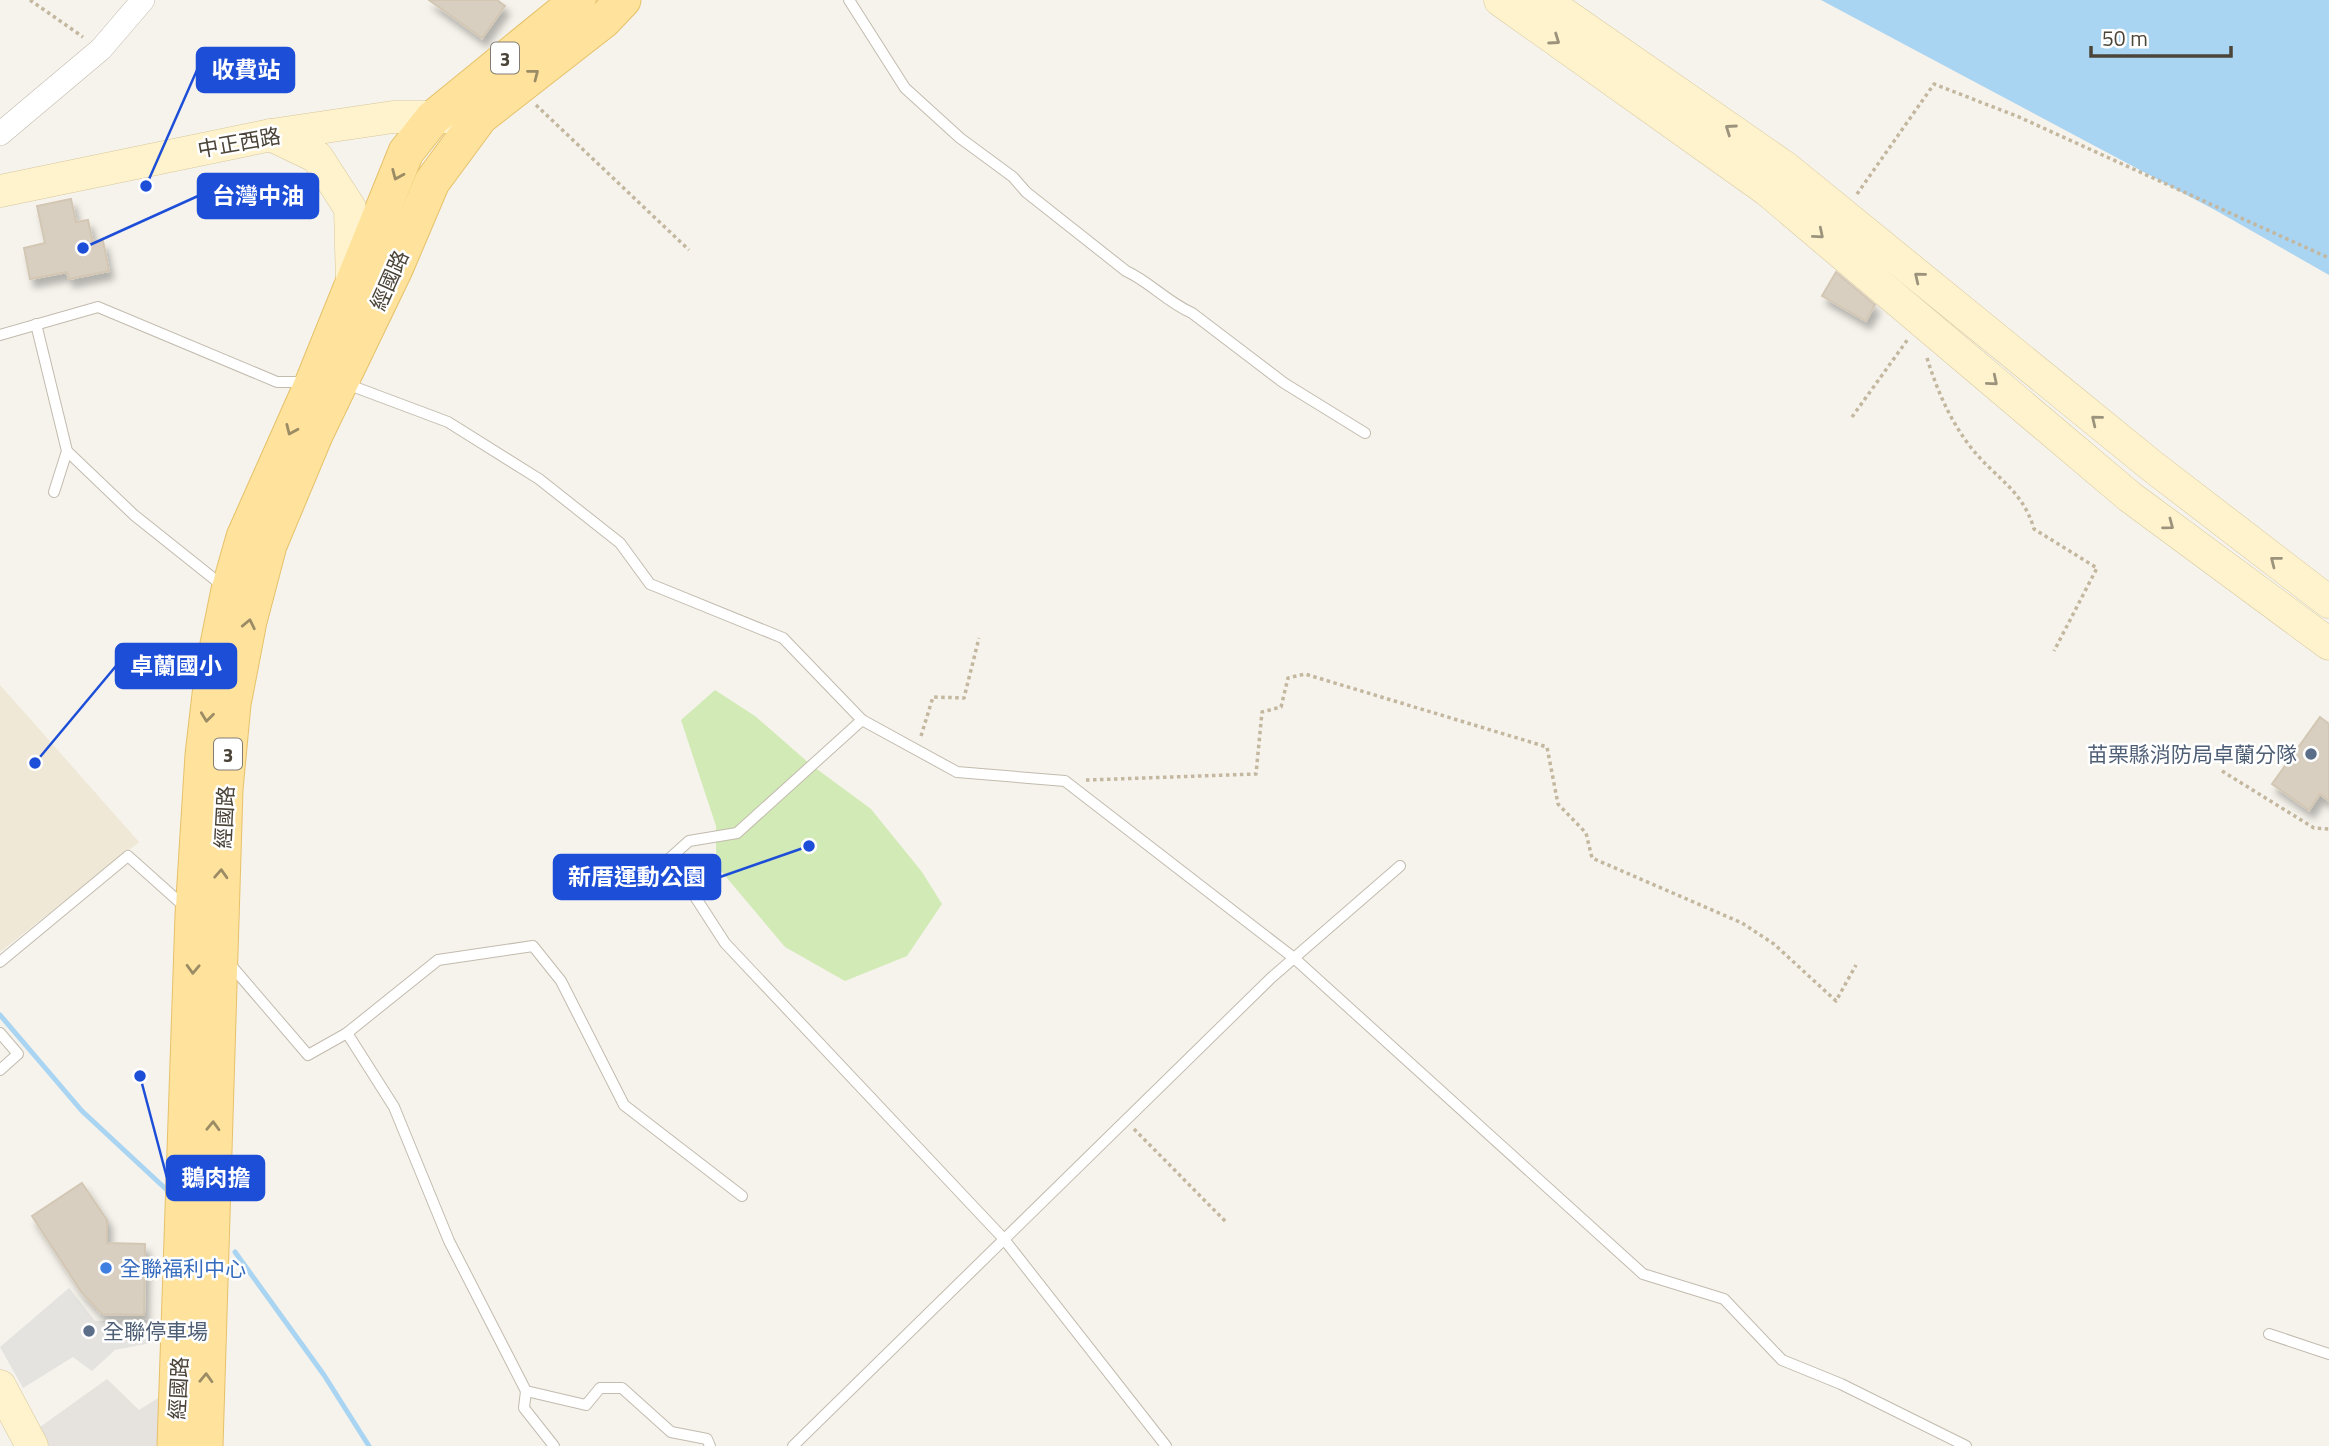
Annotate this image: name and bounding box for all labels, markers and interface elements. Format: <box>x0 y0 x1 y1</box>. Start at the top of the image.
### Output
scale bar <box>2091 14 2231 58</box>
text: 50 m <box>2102 22 2148 54</box>
one-way arrow <box>1547 31 1560 44</box>
road number: 3 <box>491 43 519 74</box>
callout: 收費站 <box>197 48 294 92</box>
text: 收費站 <box>212 52 281 87</box>
one-way arrow <box>526 70 539 83</box>
street label: 中正西路 <box>195 119 283 165</box>
one-way arrow <box>1725 125 1738 137</box>
one-way arrow <box>391 168 405 180</box>
callout: 台灣中油 <box>198 174 318 218</box>
text: 台灣中油 <box>212 178 304 213</box>
one-way arrow <box>1811 226 1824 238</box>
street label: 經國路 <box>362 245 416 315</box>
one-way arrow <box>1915 273 1928 285</box>
one-way arrow <box>1985 373 1998 385</box>
one-way arrow <box>2091 416 2103 429</box>
one-way arrow <box>285 423 299 436</box>
one-way arrow <box>2161 517 2173 529</box>
one-way arrow <box>2270 556 2283 569</box>
one-way arrow <box>240 618 255 630</box>
callout: 卓蘭國小 <box>116 644 236 688</box>
text: 卓蘭國小 <box>130 648 222 683</box>
one-way arrow <box>200 712 215 723</box>
road number: 3 <box>214 738 242 769</box>
place label: 苗栗縣消防局卓蘭分隊 <box>2087 738 2297 770</box>
marker: 苗栗縣消防局卓蘭分隊 <box>2303 746 2319 762</box>
street label: 經國路 <box>206 785 242 849</box>
callout: 新厝運動公園 <box>554 855 720 899</box>
text: 新厝運動公園 <box>568 859 706 894</box>
one-way arrow <box>213 868 228 879</box>
one-way arrow <box>185 964 200 975</box>
one-way arrow <box>205 1120 221 1131</box>
callout: 鵝肉擔 <box>167 1156 264 1200</box>
text: 鵝肉擔 <box>182 1160 251 1195</box>
place label: 全聯福利中心 <box>120 1252 246 1284</box>
marker: 全聯福利中心 <box>98 1260 114 1276</box>
place label: 全聯停車場 <box>103 1315 208 1347</box>
marker: 全聯停車場 <box>81 1323 97 1339</box>
street label: 經國路 <box>160 1356 196 1420</box>
one-way arrow <box>199 1372 214 1383</box>

